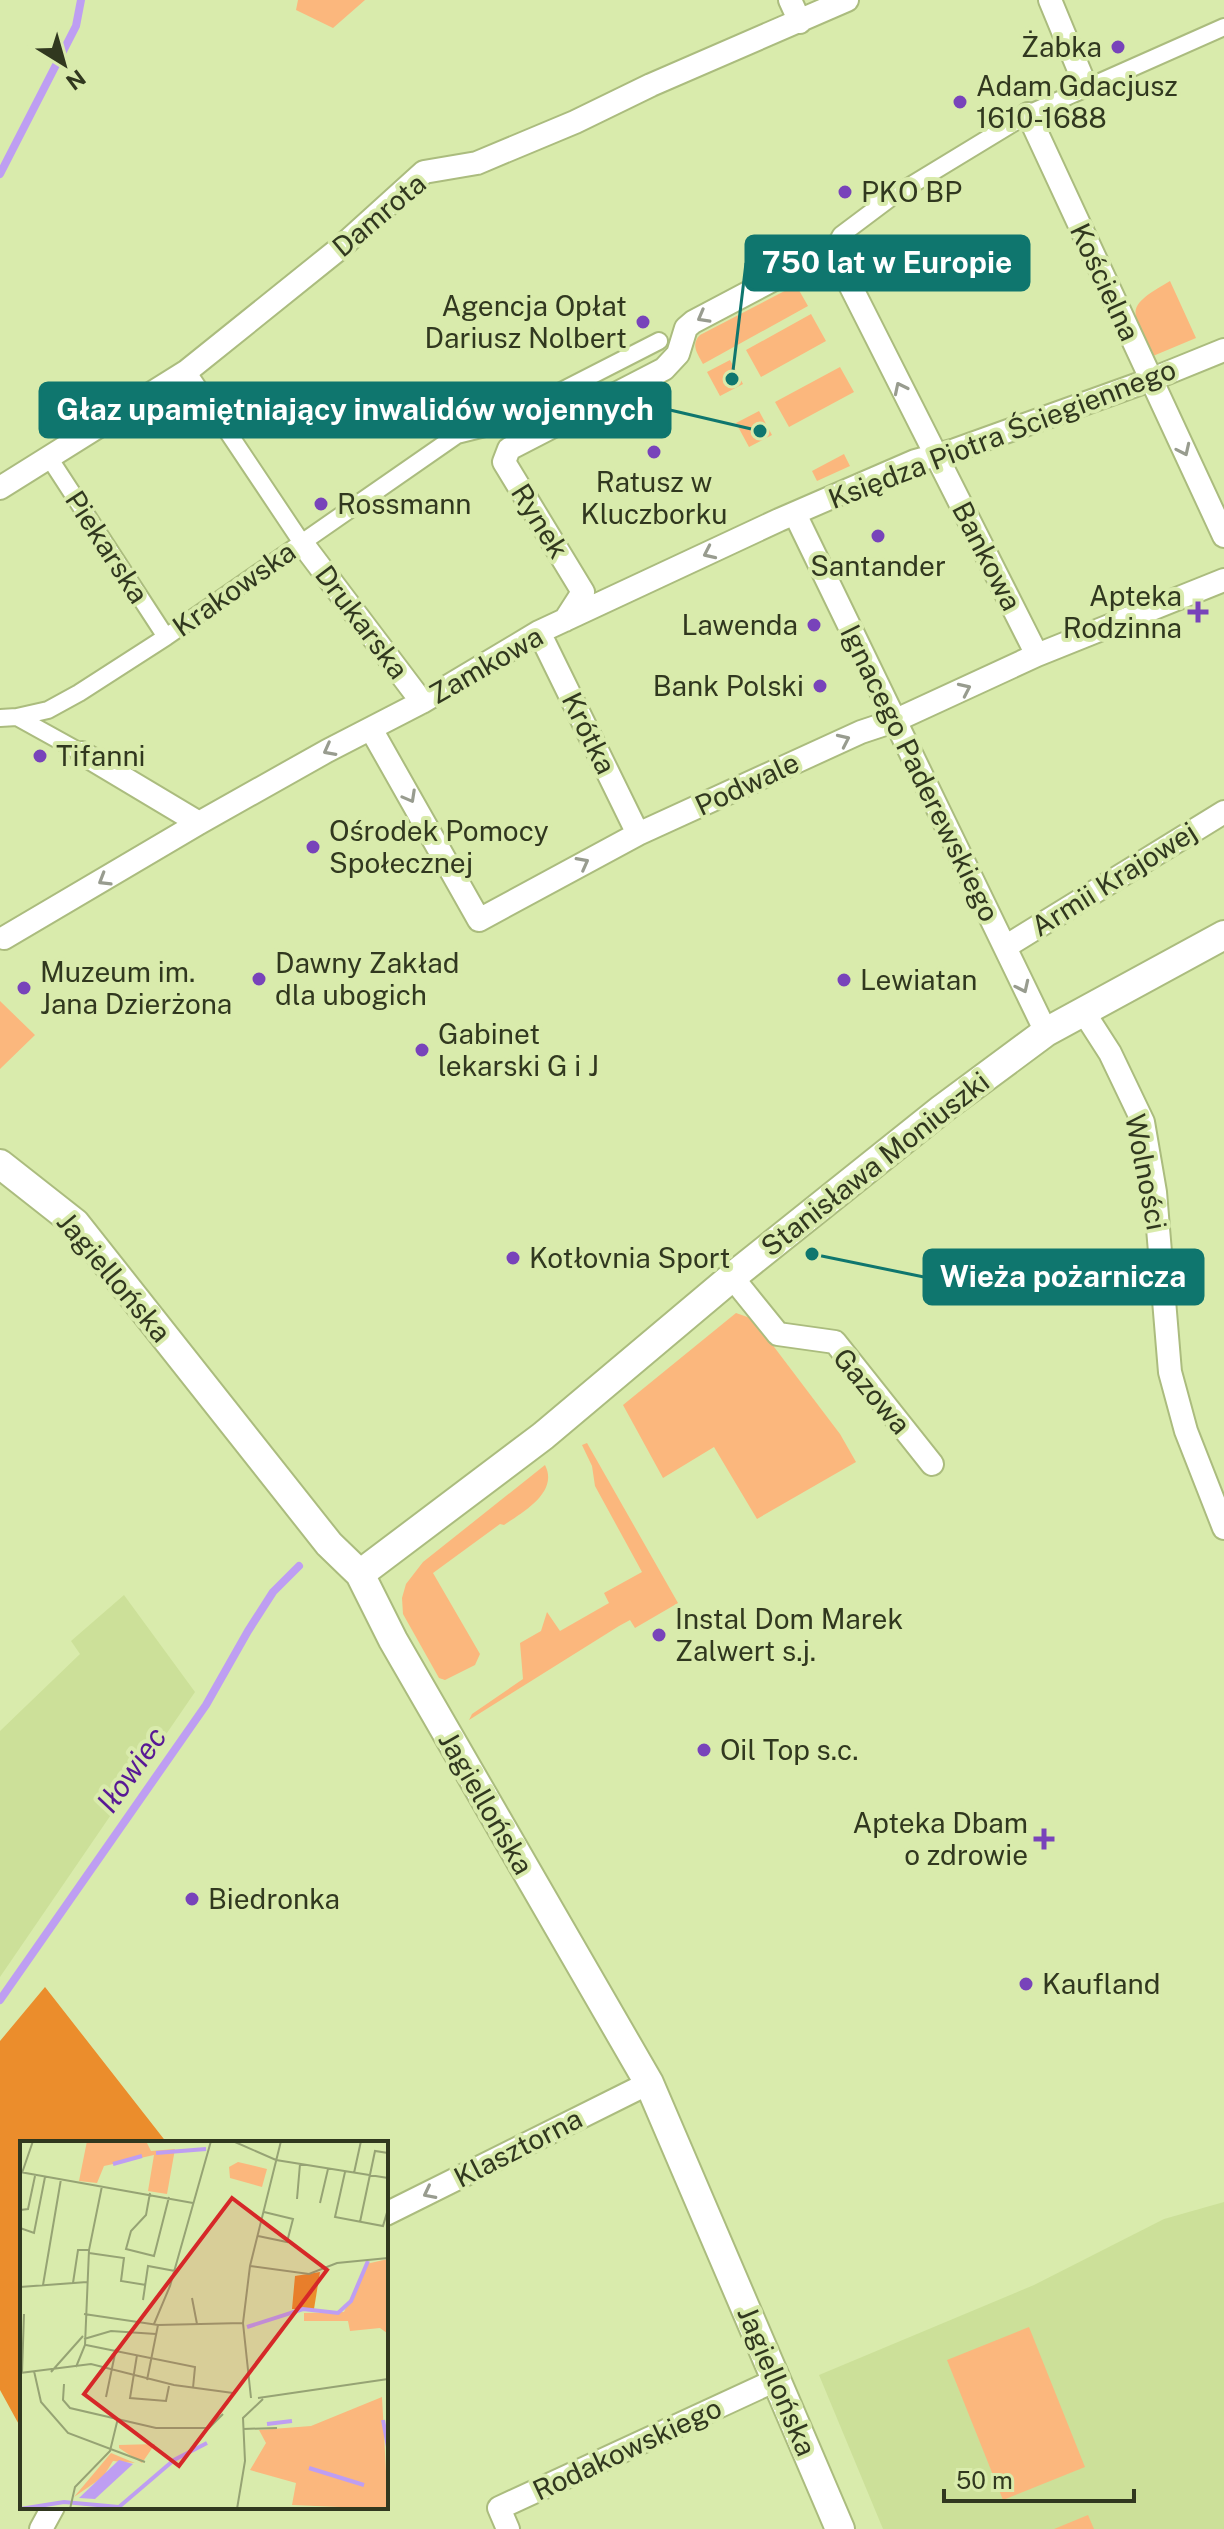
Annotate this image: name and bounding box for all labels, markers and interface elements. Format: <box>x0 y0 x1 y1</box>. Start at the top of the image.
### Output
north arrow <box>24 24 104 104</box>
place label: Żabka <box>1021 30 1102 63</box>
marker: Żabka <box>1109 38 1127 56</box>
text: N <box>61 64 91 96</box>
place label: Adam Gdacjusz 1610-1688 <box>976 69 1178 134</box>
marker: Adam Gdacjusz 1610-1688 <box>951 93 969 111</box>
street label: Damrota <box>325 166 432 263</box>
place label: PKO BP <box>861 175 962 208</box>
marker: PKO BP <box>836 183 854 201</box>
street label: Kościelna <box>1064 218 1147 346</box>
callout: 750 lat w Europie <box>746 236 1029 290</box>
text: 750 lat w Europie <box>762 244 1012 280</box>
place label: Agencja Opłat Dariusz Nolbert <box>425 289 627 354</box>
one-way arrow <box>697 307 712 323</box>
marker: Agencja Opłat Dariusz Nolbert <box>634 313 652 331</box>
street label: Księdza Piotra Ściegiennego <box>823 352 1180 515</box>
one-way arrow <box>895 381 910 396</box>
callout: Głaz upamiętniający inwalidów wojennych <box>40 383 670 437</box>
text: Głaz upamiętniający inwalidów wojennych <box>56 391 654 427</box>
one-way arrow <box>1174 442 1190 457</box>
marker: Ratusz w Kluczborku <box>645 443 663 461</box>
place label: Ratusz w Kluczborku <box>581 465 727 530</box>
street label: Rynek <box>505 477 576 564</box>
street label: Piekarska <box>59 484 156 609</box>
place label: Rossmann <box>337 487 471 520</box>
marker: Rossmann <box>312 495 330 513</box>
street label: Bankowa <box>946 496 1029 616</box>
marker: Santander <box>869 527 887 545</box>
street label: Krakowska <box>166 534 301 643</box>
one-way arrow <box>702 543 717 559</box>
place label: Santander <box>810 549 946 582</box>
street label: Drukarska <box>309 558 416 685</box>
place label: Apteka Rodzinna <box>1063 579 1182 644</box>
marker: Apteka Rodzinna <box>1189 603 1207 621</box>
place label: Lawenda <box>682 608 798 641</box>
marker: Lawenda <box>805 616 823 634</box>
street label: Zamkowa <box>423 619 548 710</box>
street label: Ignacego Paderewskiego <box>834 619 1007 927</box>
place label: Bank Polski <box>653 669 804 702</box>
marker: Bank Polski <box>811 677 829 695</box>
one-way arrow <box>957 682 971 698</box>
street label: Krótka <box>556 687 623 779</box>
one-way arrow <box>835 734 850 750</box>
place label: Tifanni <box>56 739 145 772</box>
one-way arrow <box>323 741 338 756</box>
street label: Podwale <box>690 745 804 822</box>
marker: Tifanni <box>31 747 49 765</box>
one-way arrow <box>400 789 415 803</box>
place label: Ośrodek Pomocy Społecznej <box>329 814 549 879</box>
street label: Armii Krajowej <box>1025 815 1202 943</box>
marker: Ośrodek Pomocy Społecznej <box>304 838 322 856</box>
one-way arrow <box>575 858 590 873</box>
one-way arrow <box>98 870 113 886</box>
place label: Dawny Zakład dla ubogich <box>275 946 459 1011</box>
place label: Muzeum im. Jana Dzierżona <box>40 955 232 1020</box>
place label: Lewiatan <box>860 963 977 996</box>
marker: Dawny Zakład dla ubogich <box>250 970 268 988</box>
marker: Lewiatan <box>835 971 853 989</box>
marker: Muzeum im. Jana Dzierżona <box>15 979 33 997</box>
one-way arrow <box>1013 979 1029 994</box>
place label: Gabinet lekarski G i J <box>438 1017 599 1082</box>
marker: Gabinet lekarski G i J <box>413 1041 431 1059</box>
street label: Stanisława Moniuszki <box>754 1064 995 1263</box>
street label: Wolności <box>1119 1111 1174 1233</box>
street label: Jagiellońska <box>51 1205 178 1348</box>
place label: Kotłovnia Sport <box>529 1241 730 1274</box>
marker: Kotłovnia Sport <box>504 1249 522 1267</box>
callout: Wieża pożarnicza <box>924 1250 1203 1304</box>
text: Wieża pożarnicza <box>940 1258 1186 1294</box>
street label: Gazowa <box>827 1341 918 1440</box>
place label: Instal Dom Marek Zalwert s.j. <box>675 1602 903 1667</box>
marker: Instal Dom Marek Zalwert s.j. <box>650 1626 668 1644</box>
water label: Iłowiec <box>89 1720 174 1819</box>
street label: Jagiellońska <box>432 1726 541 1880</box>
place label: Oil Top s.c. <box>720 1733 859 1766</box>
marker: Oil Top s.c. <box>695 1741 713 1759</box>
place label: Apteka Dbam o zdrowie <box>852 1806 1028 1871</box>
marker: Apteka Dbam o zdrowie <box>1035 1830 1053 1848</box>
place label: Biedronka <box>208 1882 340 1915</box>
marker: Biedronka <box>183 1890 201 1908</box>
place label: Kaufland <box>1042 1967 1160 2000</box>
marker: Kaufland <box>1017 1975 1035 1993</box>
street label: Klasztorna <box>448 2101 587 2194</box>
inset map <box>20 2141 388 2509</box>
one-way arrow <box>423 2183 437 2199</box>
street label: Jagiellońska <box>731 2301 824 2461</box>
street label: Rodakowskiego <box>527 2390 726 2507</box>
scale bar <box>944 2453 1134 2503</box>
text: 50 m <box>956 2466 1013 2494</box>

